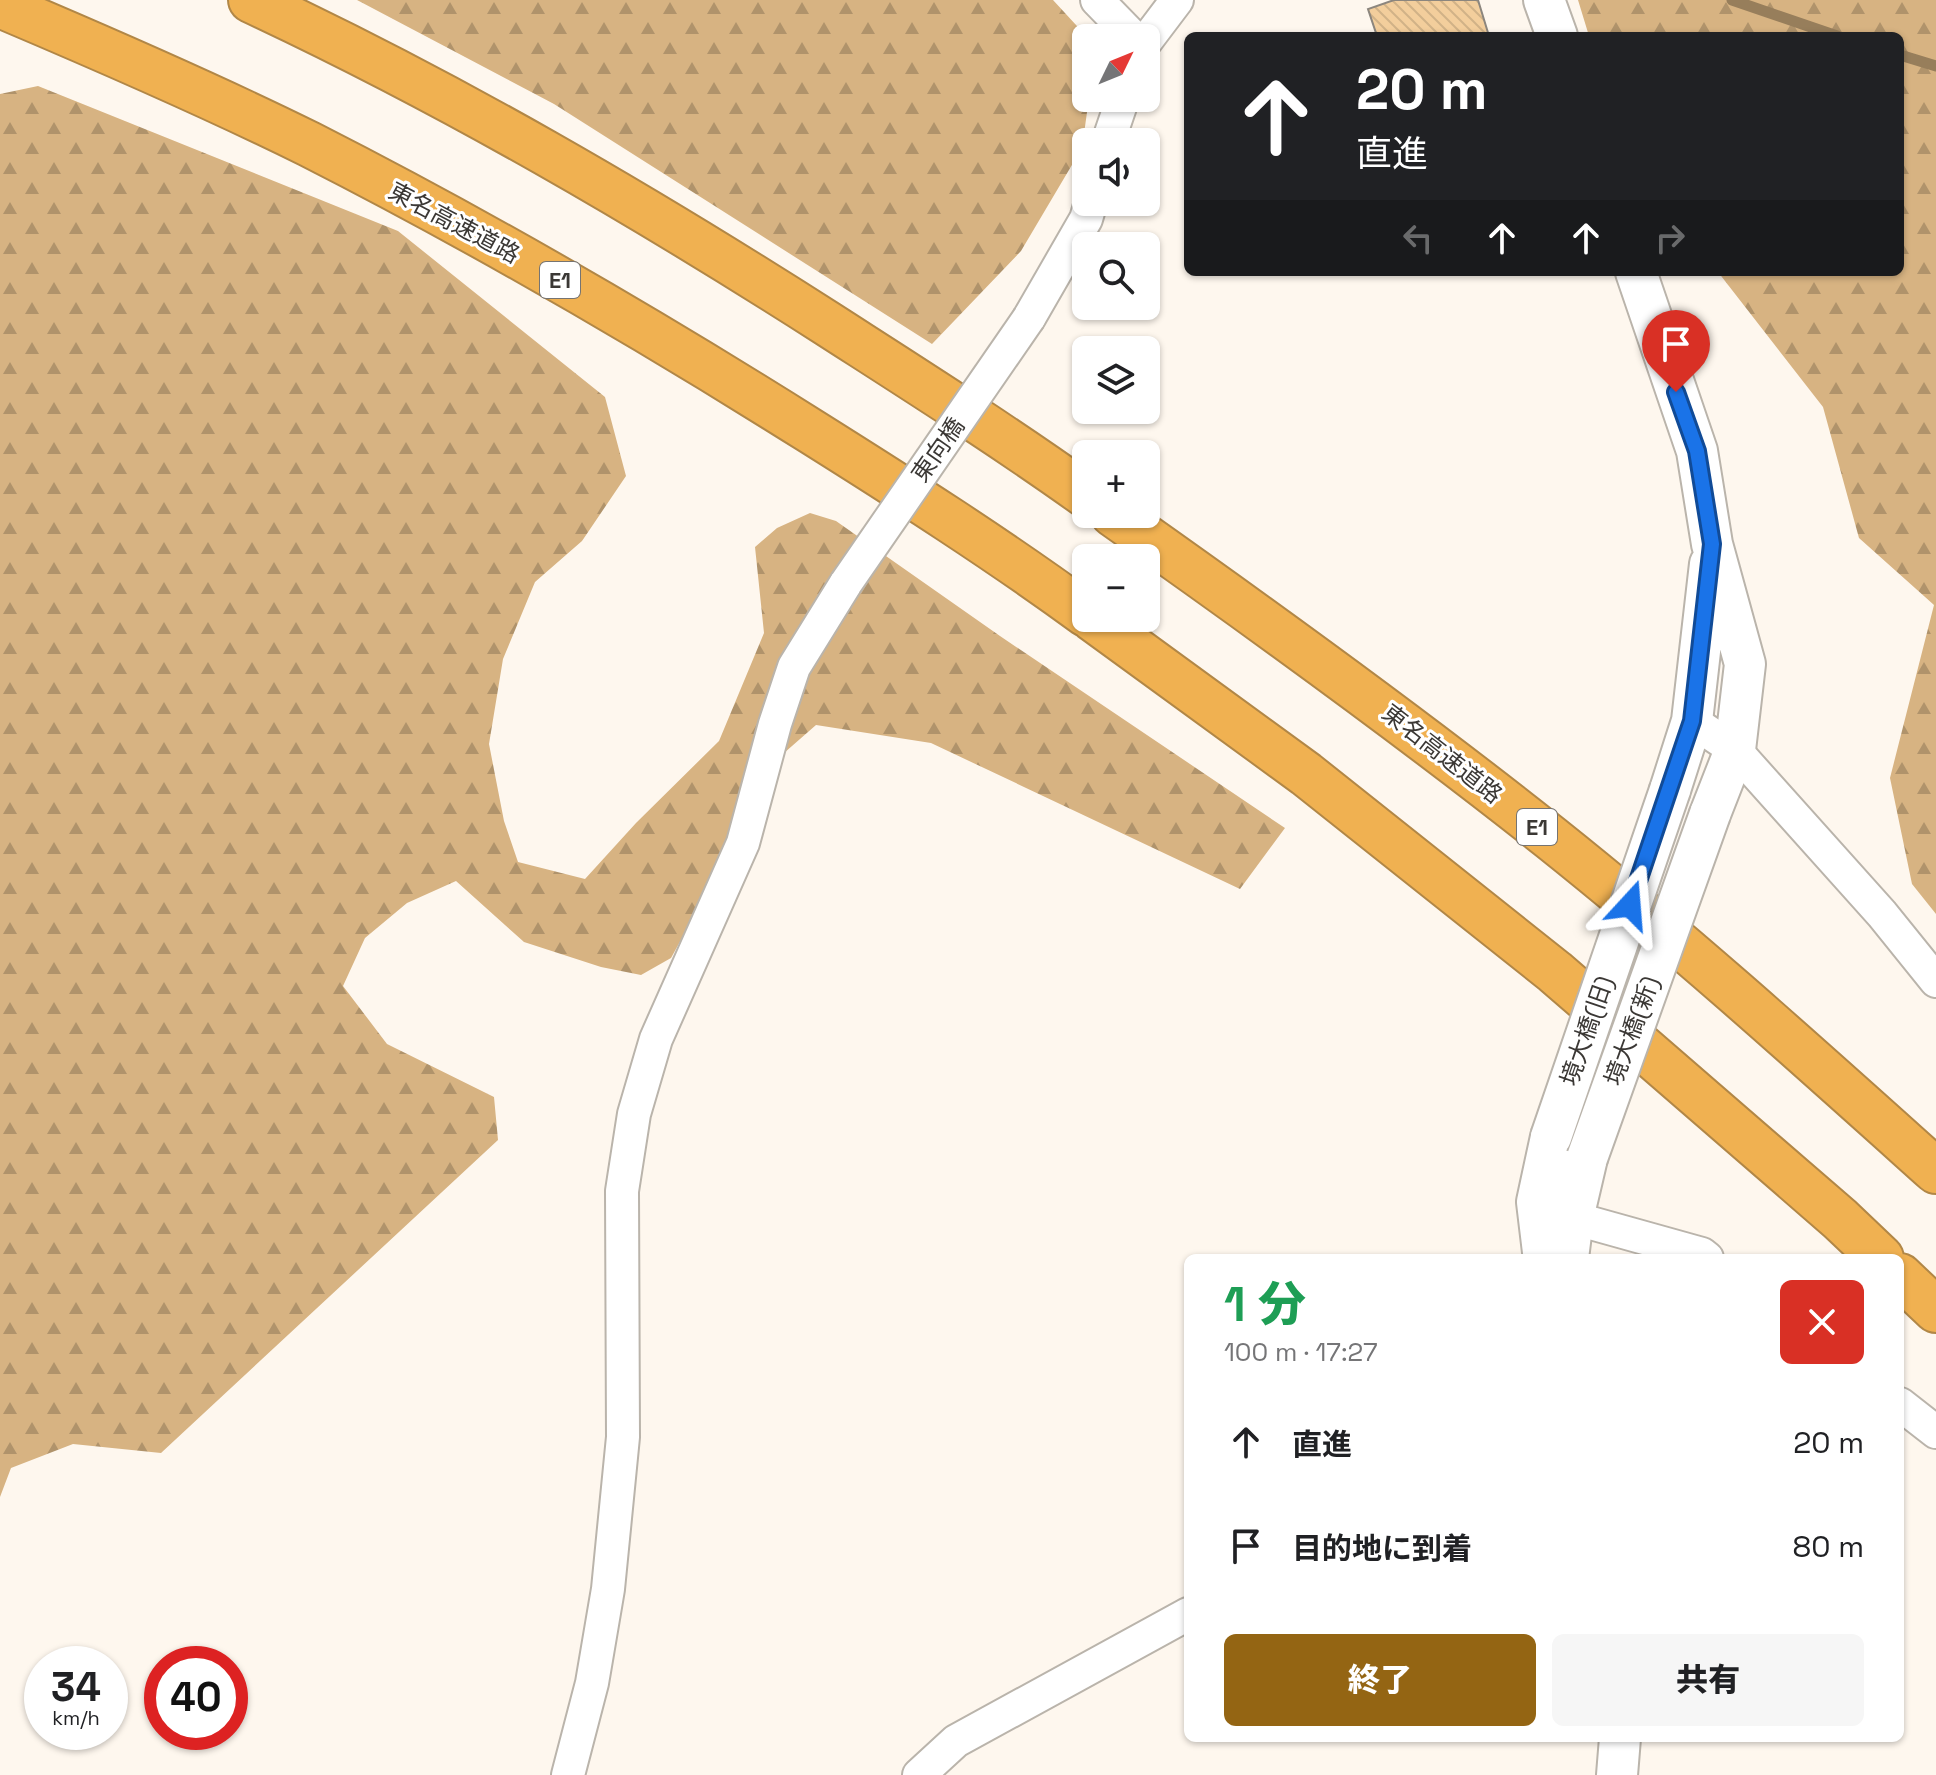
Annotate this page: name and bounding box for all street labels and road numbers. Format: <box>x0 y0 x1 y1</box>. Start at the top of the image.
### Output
street label: 東名高速道路 <box>383 175 525 270</box>
road number: E1 <box>540 262 580 298</box>
street label: 東向橋 <box>904 411 971 488</box>
street label: 東名高速道路 <box>1376 697 1509 810</box>
road number: E1 <box>1517 809 1557 845</box>
street label: 境大橋(旧) <box>1553 972 1620 1090</box>
street label: 境大橋(新) <box>1597 972 1666 1090</box>

